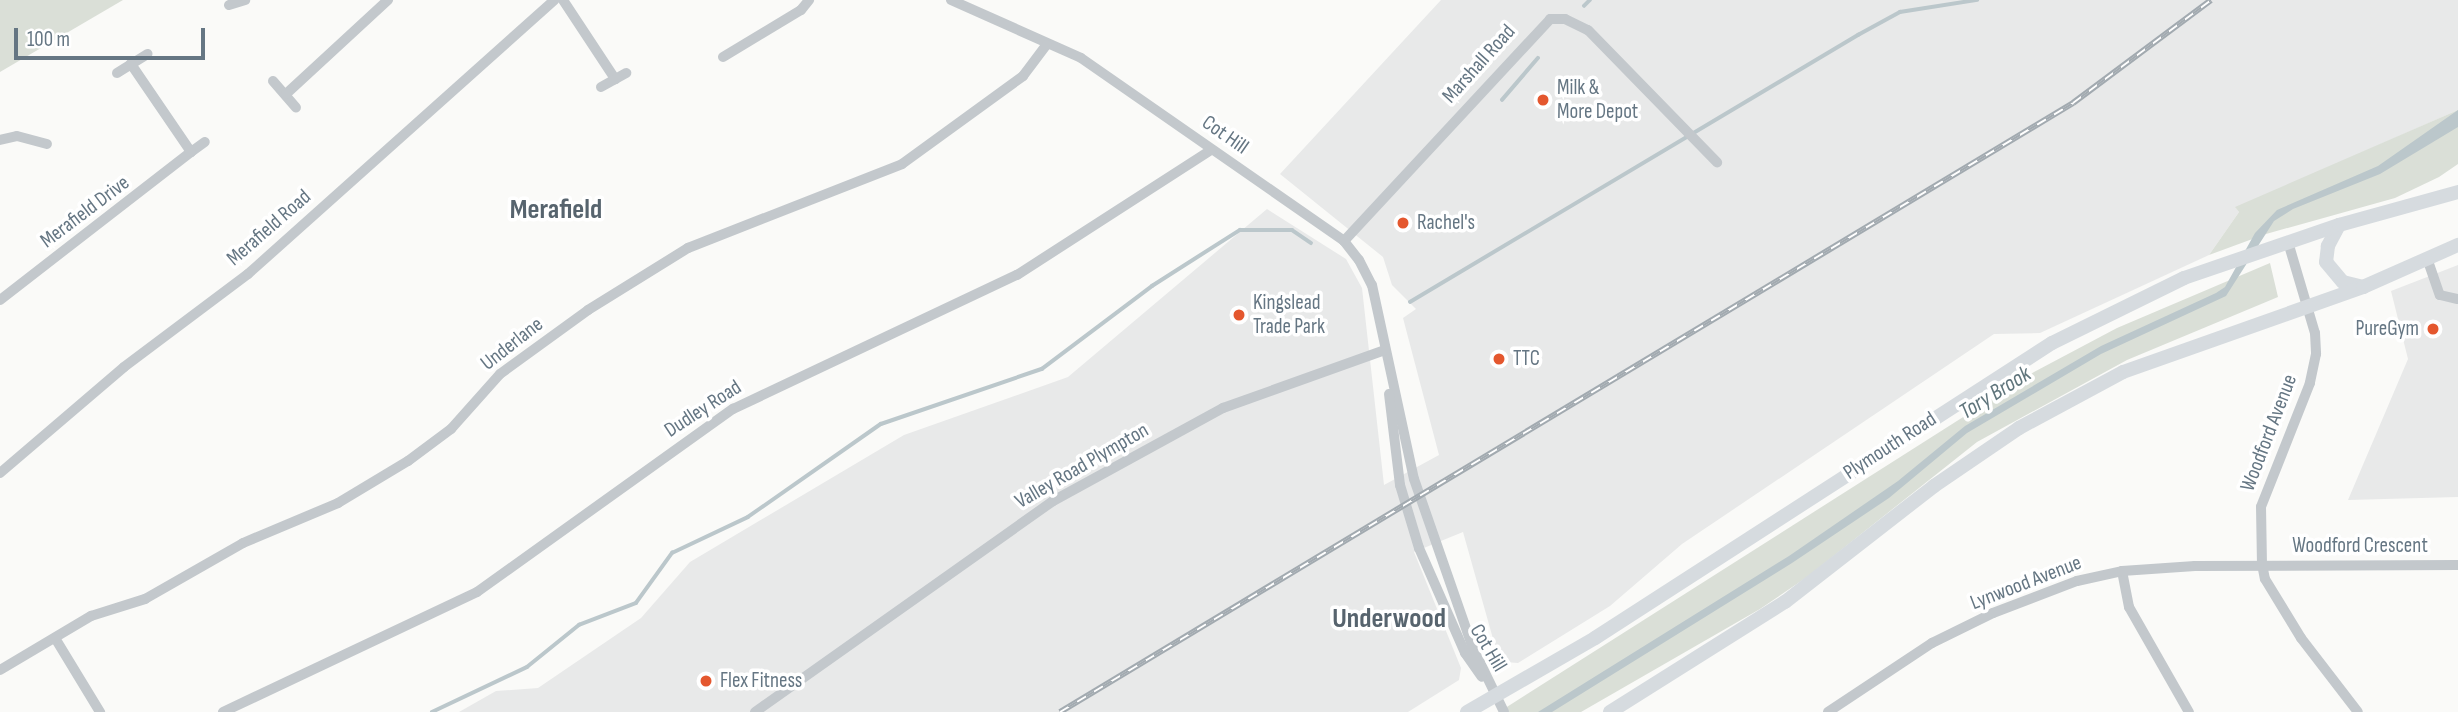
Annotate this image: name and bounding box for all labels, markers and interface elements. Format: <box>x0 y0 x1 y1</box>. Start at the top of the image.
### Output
scale bar <box>18 14 208 58</box>
street label: Marshall Road <box>1437 20 1521 108</box>
text: 100 m <box>27 27 70 52</box>
place label: Milk & More Depot <box>1557 75 1638 125</box>
marker: Milk & More Depot <box>1535 92 1551 108</box>
street label: Cot Hill <box>1197 110 1253 160</box>
street label: Merafield Drive <box>35 170 135 254</box>
street label: Merafield Road <box>222 185 316 271</box>
district label: Merafield <box>510 193 602 227</box>
place label: Rachel's <box>1417 210 1475 236</box>
marker: Rachel's <box>1395 215 1411 231</box>
place label: Kingslead Trade Park <box>1253 290 1325 340</box>
marker: Kingslead Trade Park <box>1231 307 1247 323</box>
street label: Underlane <box>476 312 548 376</box>
place label: PureGym <box>2355 316 2419 342</box>
marker: PureGym <box>2425 321 2441 337</box>
place label: TTC <box>1513 346 1540 372</box>
marker: TTC <box>1491 351 1507 367</box>
water label: Tory Brook <box>1954 360 2036 426</box>
street label: Woodford Avenue <box>2235 371 2303 495</box>
street label: Dudley Road <box>660 375 746 443</box>
street label: Plymouth Road <box>1839 407 1941 485</box>
street label: Valley Road Plympton <box>1011 418 1153 514</box>
street label: Woodford Crescent <box>2292 533 2428 559</box>
street label: Lynwood Avenue <box>1967 550 2085 616</box>
district label: Underwood <box>1332 602 1446 636</box>
street label: Cot Hill <box>1464 620 1512 676</box>
place label: Flex Fitness <box>720 668 802 694</box>
marker: Flex Fitness <box>698 673 714 689</box>

